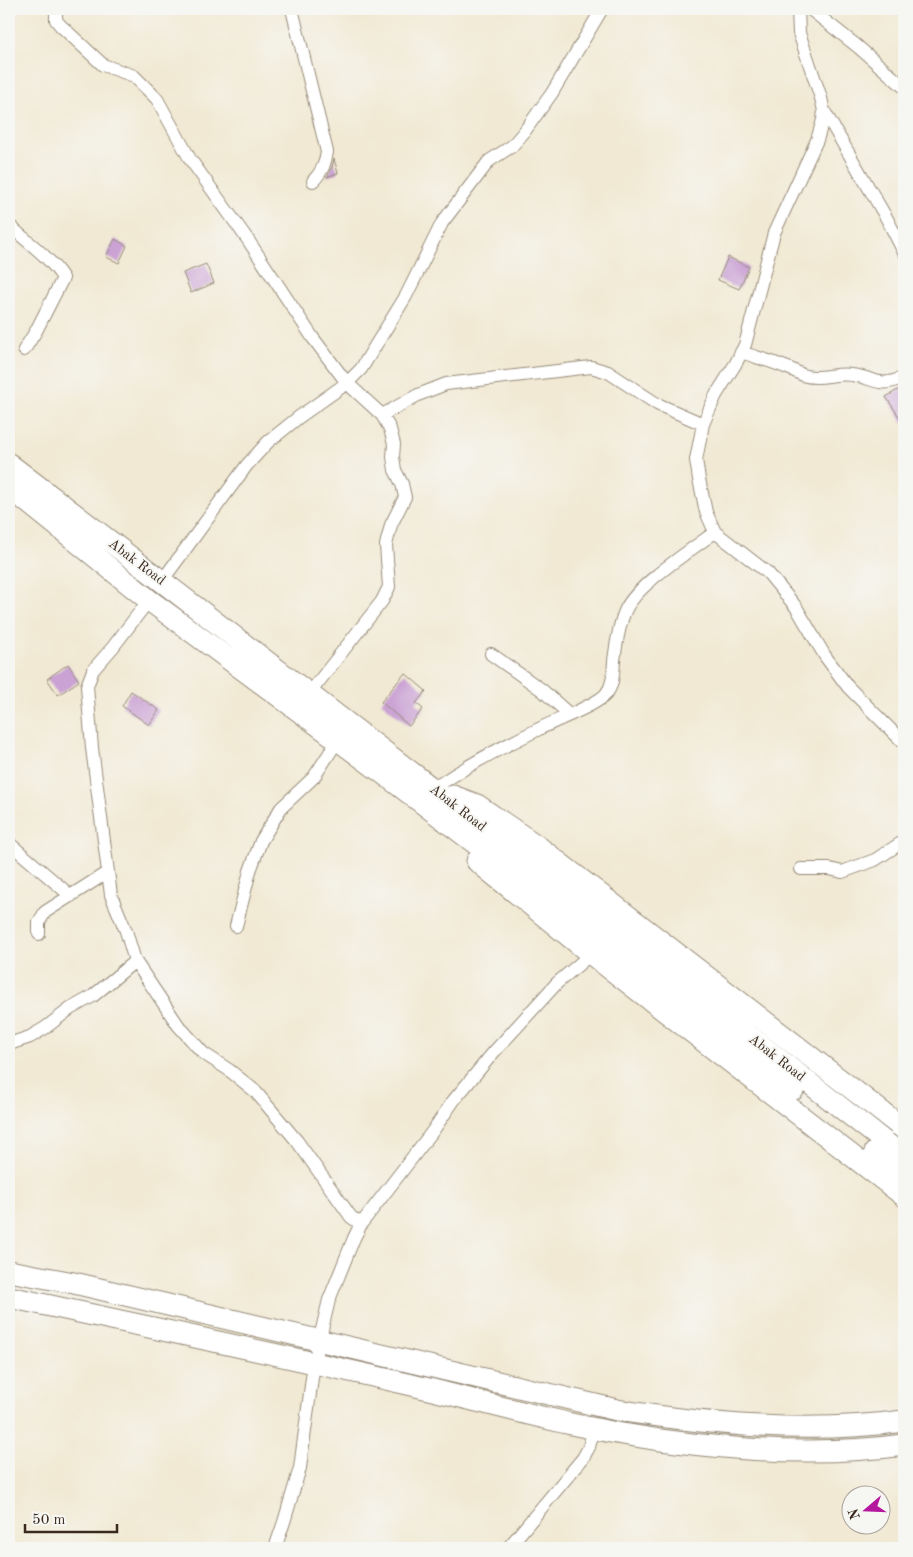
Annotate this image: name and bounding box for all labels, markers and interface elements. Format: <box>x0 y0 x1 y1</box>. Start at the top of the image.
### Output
street label: Abak Road <box>106 536 168 588</box>
street label: Abak Road <box>427 782 489 834</box>
street label: Abak Road <box>746 1032 808 1084</box>
north arrow <box>840 1484 890 1534</box>
scale bar <box>25 1502 118 1534</box>
text: N <box>846 1506 863 1521</box>
text: 50 m <box>32 1513 66 1528</box>

